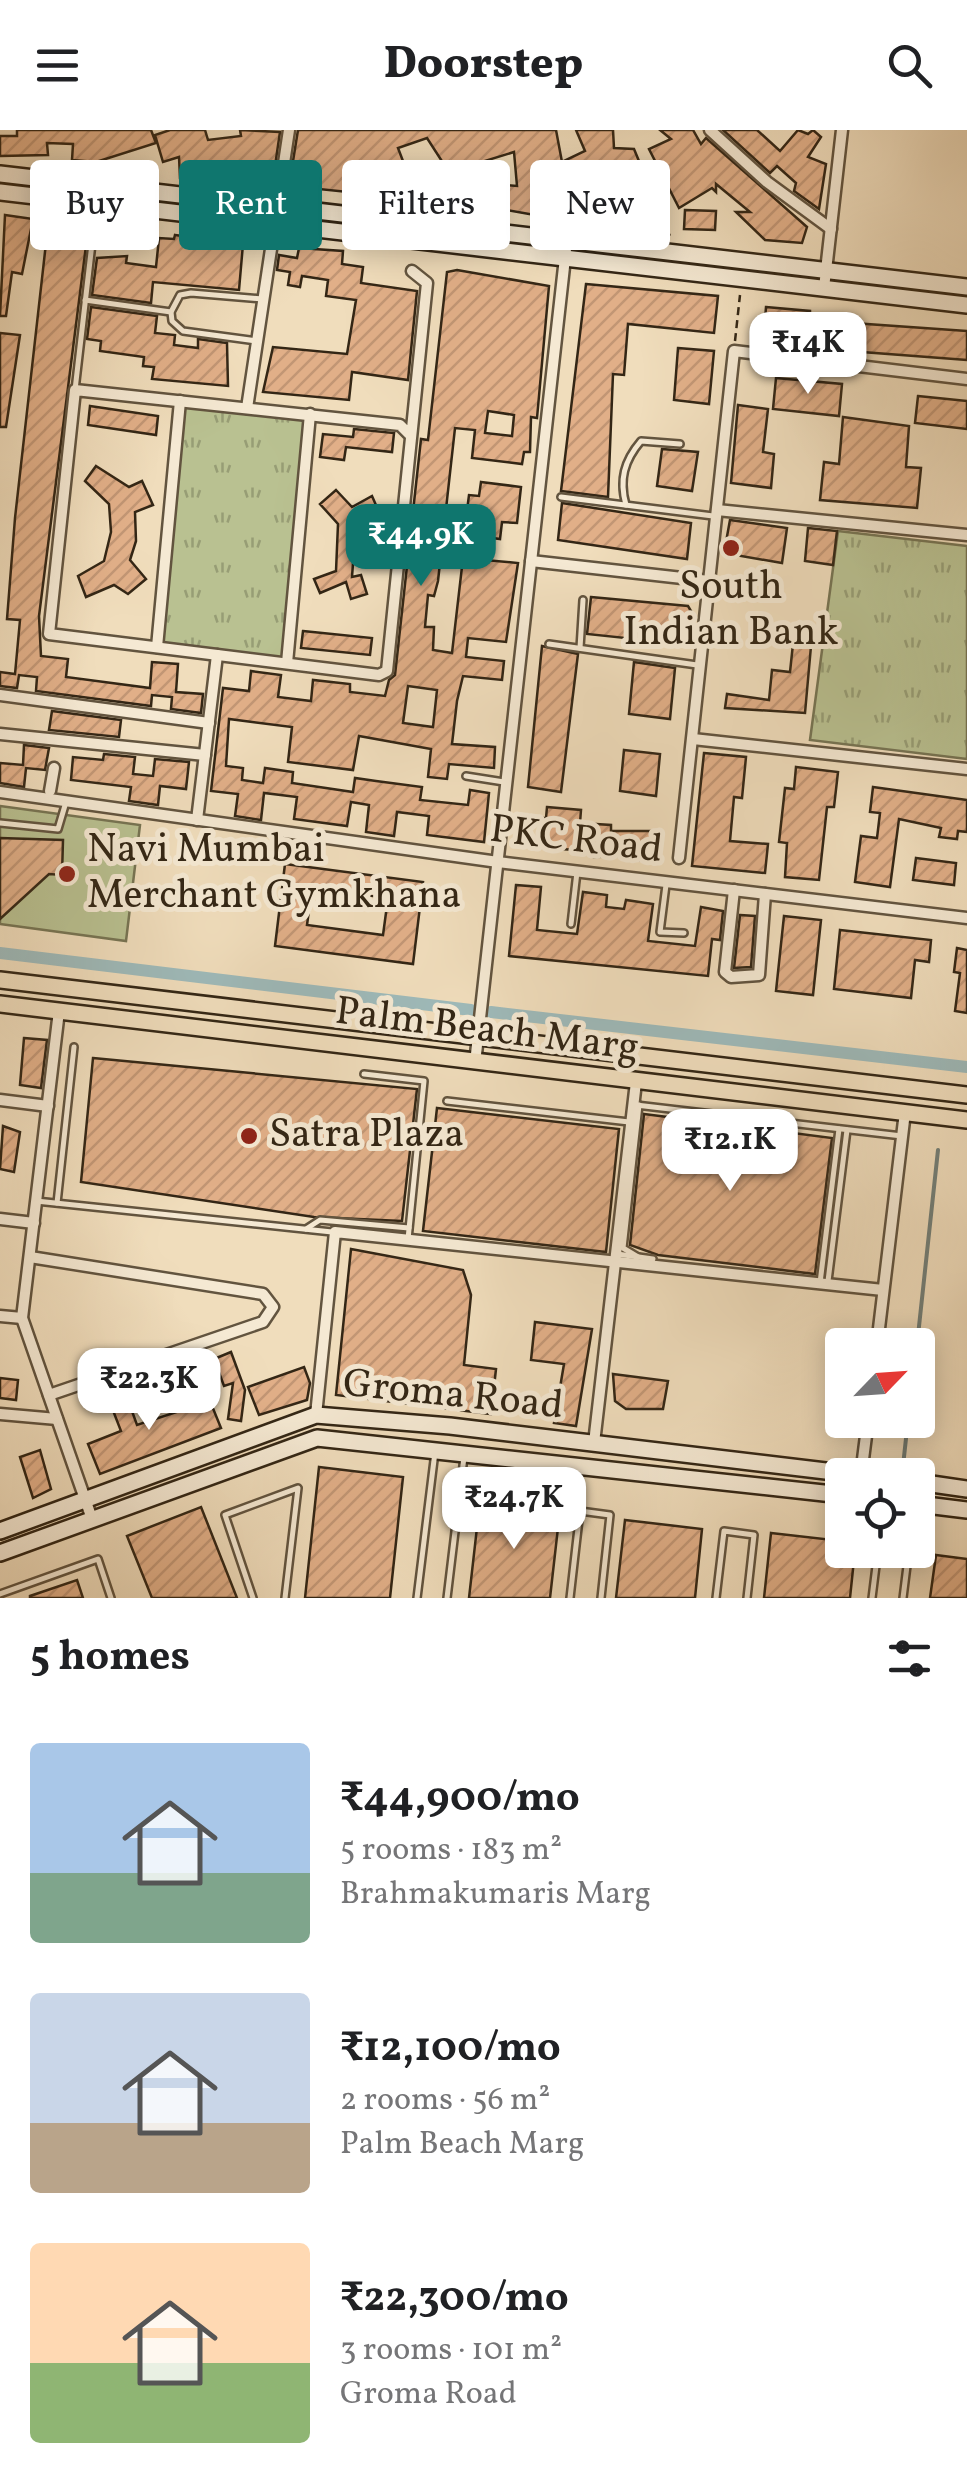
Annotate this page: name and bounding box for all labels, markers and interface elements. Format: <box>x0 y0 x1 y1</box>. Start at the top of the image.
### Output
text: Doorstep <box>384 34 583 97</box>
icon: menu <box>30 38 85 93</box>
icon: search <box>882 38 937 93</box>
chip: Buy <box>30 160 159 250</box>
chip: Rent <box>179 160 322 250</box>
chip: Filters <box>342 160 510 250</box>
chip: New <box>530 160 670 250</box>
pin: ₹14K <box>749 312 867 397</box>
text: ₹14K <box>771 322 845 366</box>
pin: ₹44.9K <box>340 504 502 589</box>
text: ₹44.9K <box>368 514 474 558</box>
marker: South Indian Bank <box>720 537 742 559</box>
place label: South Indian Bank <box>624 560 838 662</box>
street label: PKC Road <box>486 803 666 879</box>
place label: Navi Mumbai Merchant Gymkhana <box>87 823 461 925</box>
marker: Navi Mumbai Merchant Gymkhana <box>56 863 78 885</box>
street label: Palm Beach Marg <box>332 985 642 1077</box>
place label: Satra Plaza <box>269 1108 464 1164</box>
pin: ₹12.1K <box>649 1109 811 1194</box>
text: ₹12.1K <box>684 1119 776 1163</box>
marker: Satra Plaza <box>238 1125 260 1147</box>
north arrow <box>825 1328 935 1438</box>
map controls <box>825 1328 935 1568</box>
pin: ₹22.3K <box>68 1348 230 1433</box>
street label: Groma Road <box>340 1357 566 1435</box>
text: ₹22.3K <box>99 1358 199 1402</box>
button: locate <box>825 1458 935 1568</box>
pin: ₹24.7K <box>433 1467 595 1552</box>
text: ₹24.7K <box>464 1477 564 1521</box>
text: 5 homes <box>30 1629 190 1688</box>
icon: filters <box>882 1631 937 1686</box>
text: ₹44,900/mo <box>340 1770 580 1829</box>
icon: home <box>110 1783 230 1903</box>
text: 5 rooms · 183 m² <box>340 1829 562 1873</box>
text: Brahmakumaris Marg <box>340 1873 651 1917</box>
text: ₹12,100/mo <box>340 2020 561 2079</box>
icon: home <box>110 2033 230 2153</box>
text: 2 rooms · 56 m² <box>340 2079 550 2123</box>
text: Palm Beach Marg <box>340 2123 584 2167</box>
text: ₹22,300/mo <box>340 2270 569 2329</box>
icon: home <box>110 2283 230 2403</box>
text: 3 rooms · 101 m² <box>340 2329 562 2373</box>
text: Groma Road <box>340 2373 517 2417</box>

